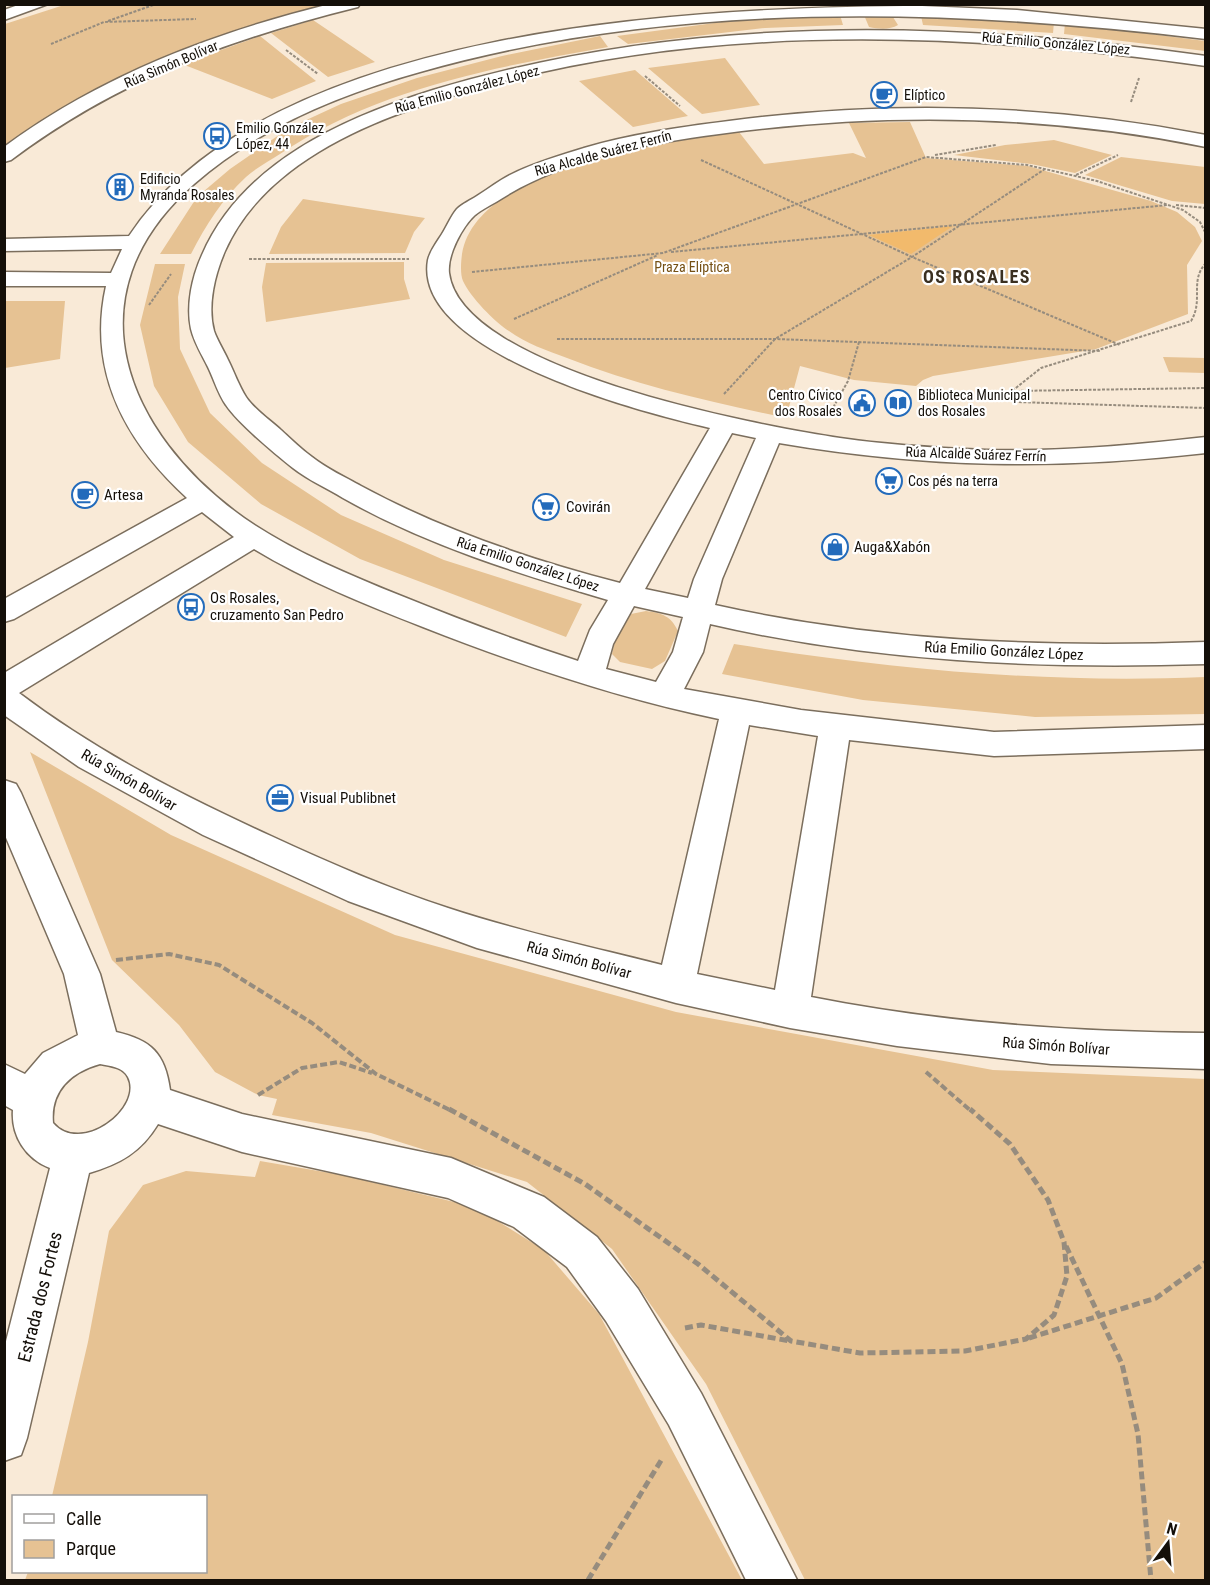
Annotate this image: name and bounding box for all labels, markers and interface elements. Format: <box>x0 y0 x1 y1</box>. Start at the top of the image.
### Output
street label: Rúa Emilio González López <box>981 29 1131 57</box>
street label: Rúa Simón Bolívar <box>122 37 220 91</box>
street label: Rúa Emilio González López <box>393 62 541 116</box>
cafe icon: Elíptico <box>869 80 899 110</box>
place label: Elíptico <box>904 87 945 103</box>
place label: Emilio González López, 44 <box>236 120 324 152</box>
bus stop icon: Emilio González López, 44 <box>202 121 232 151</box>
street label: Rúa Alcalde Suárez Ferrín <box>533 127 673 179</box>
place label: Edificio Myranda Rosales <box>140 171 234 203</box>
building icon: Edificio Myranda Rosales <box>105 172 135 202</box>
park label: Praza Elíptica <box>654 259 730 275</box>
district label: OS ROSALES <box>923 266 1031 287</box>
place label: Centro Cívico dos Rosales <box>768 387 842 419</box>
place label: Biblioteca Municipal dos Rosales <box>918 387 1030 419</box>
public building icon: Centro Cívico dos Rosales <box>847 388 877 418</box>
library icon: Biblioteca Municipal dos Rosales <box>883 388 913 418</box>
street label: Rúa Alcalde Suárez Ferrín <box>905 444 1047 464</box>
supermarket icon: Cos pés na terra <box>874 466 904 496</box>
place label: Cos pés na terra <box>908 473 998 489</box>
cafe icon: Artesa <box>70 480 100 510</box>
place label: Artesa <box>104 486 143 504</box>
supermarket icon: Covirán <box>531 492 561 522</box>
place label: Covirán <box>566 498 611 516</box>
shop icon: Auga&Xabón <box>820 532 850 562</box>
street label: Rúa Emilio González López <box>455 533 601 595</box>
place label: Auga&Xabón <box>854 538 930 556</box>
place label: Os Rosales, cruzamento San Pedro <box>210 589 344 624</box>
bus stop icon: Os Rosales, cruzamento San Pedro <box>176 592 206 622</box>
street label: Rúa Emilio González López <box>924 638 1084 664</box>
street label: Rúa Simón Bolívar <box>78 745 180 815</box>
office icon: Visual Publibnet <box>265 783 295 813</box>
place label: Visual Publibnet <box>300 789 396 807</box>
street label: Rúa Simón Bolívar <box>525 937 634 983</box>
street label: Rúa Simón Bolívar <box>1002 1033 1111 1059</box>
street label: Estrada dos Fortes <box>13 1230 66 1364</box>
legend <box>12 1495 207 1573</box>
text: Calle <box>66 1508 102 1529</box>
north arrow <box>1138 1513 1198 1573</box>
text: N <box>1165 1519 1179 1540</box>
text: Parque <box>66 1538 116 1559</box>

